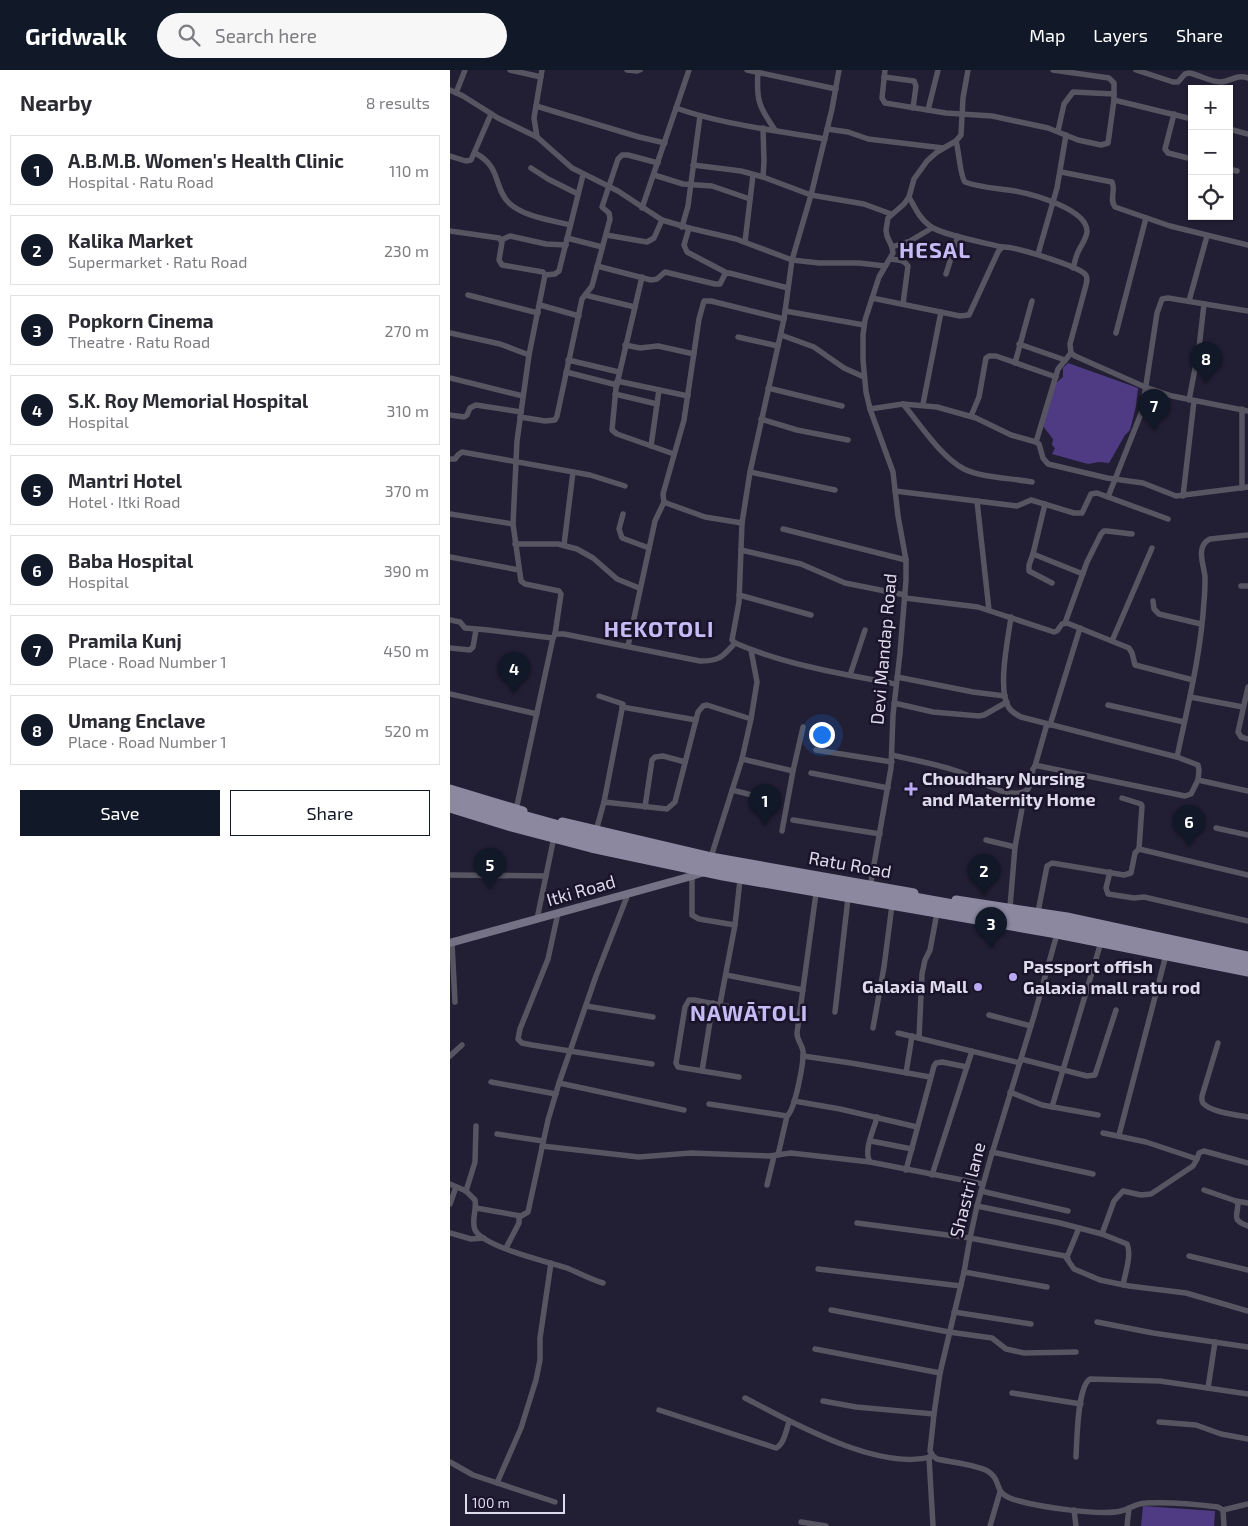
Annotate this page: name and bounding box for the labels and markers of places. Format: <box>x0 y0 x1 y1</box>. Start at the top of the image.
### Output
pin: 8 <box>1190 342 1222 383</box>
pin: 7 <box>1138 389 1170 430</box>
pin: 4 <box>498 652 530 693</box>
place label: Choudhary Nursing and Maternity Home <box>922 767 1096 810</box>
marker: Choudhary Nursing and Maternity Home <box>904 782 918 796</box>
pin: 1 <box>749 784 781 825</box>
pin: 6 <box>1173 805 1205 846</box>
pin: 5 <box>474 848 506 889</box>
pin: 2 <box>968 854 1000 895</box>
pin: 3 <box>975 907 1007 948</box>
place label: Passport offish Galaxia mall ratu rod <box>1023 955 1201 998</box>
marker: Passport offish Galaxia mall ratu rod <box>1007 971 1019 983</box>
place label: Galaxia Mall <box>862 975 968 997</box>
marker: Galaxia Mall <box>972 981 984 993</box>

